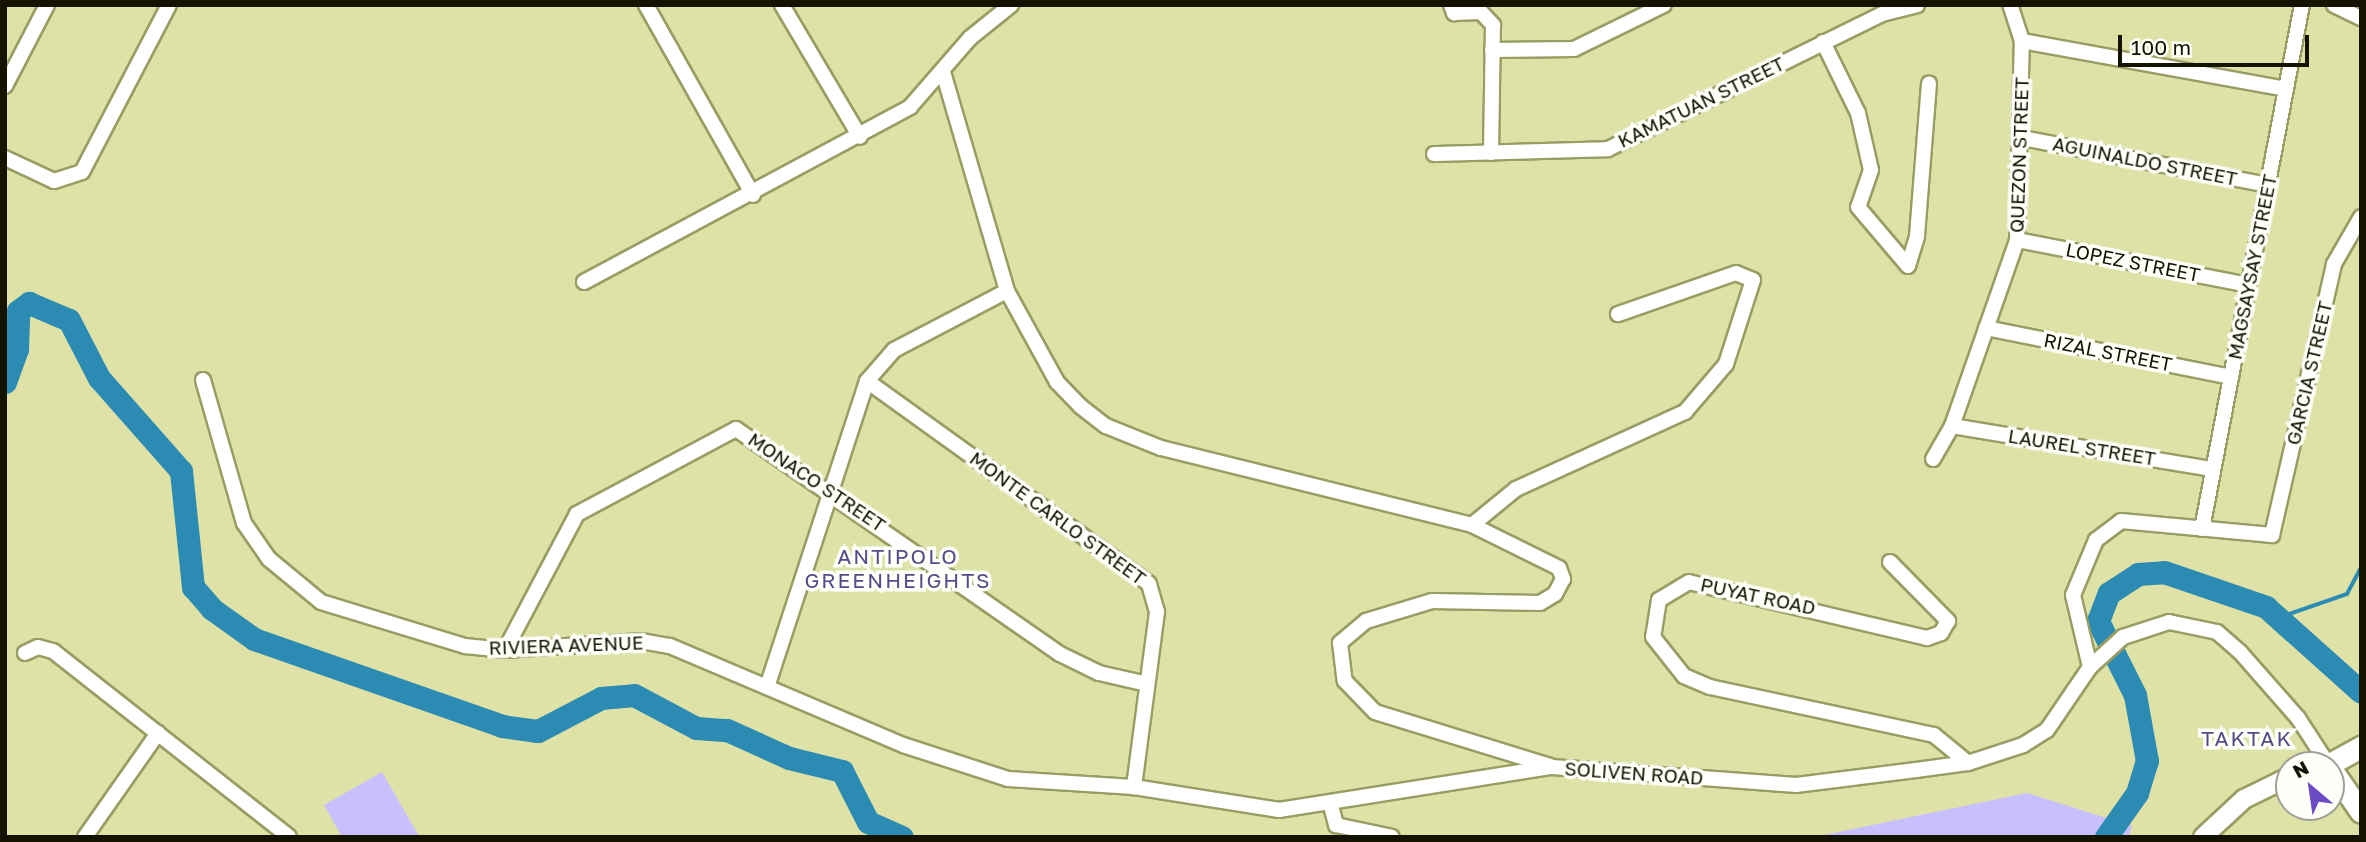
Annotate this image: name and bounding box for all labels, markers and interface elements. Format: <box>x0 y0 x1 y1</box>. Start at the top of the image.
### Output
scale bar <box>2121 21 2312 65</box>
text: 100 m <box>2131 34 2191 60</box>
street label: KAMATUAN STREET <box>1614 52 1788 152</box>
street label: QUEZON STREET <box>2005 77 2033 233</box>
street label: AGUINALDO STREET <box>2051 132 2239 190</box>
street label: MAGSAYSAY STREET <box>2223 172 2281 362</box>
street label: LOPEZ STREET <box>2064 238 2202 286</box>
street label: GARCIA STREET <box>2281 299 2337 447</box>
street label: RIZAL STREET <box>2042 328 2174 376</box>
street label: LAUREL STREET <box>2006 424 2158 470</box>
street label: MONACO STREET <box>744 428 890 536</box>
street label: MONTE CARLO STREET <box>966 447 1150 589</box>
district label: ANTIPOLO GREENHEIGHTS <box>806 543 990 593</box>
street label: PUYAT ROAD <box>1698 573 1818 619</box>
street label: RIVIERA AVENUE <box>488 631 644 659</box>
district label: TAKTAK <box>2202 725 2292 751</box>
north arrow <box>2275 751 2345 821</box>
text: N <box>2289 755 2312 783</box>
street label: SOLIVEN ROAD <box>1564 757 1704 789</box>

